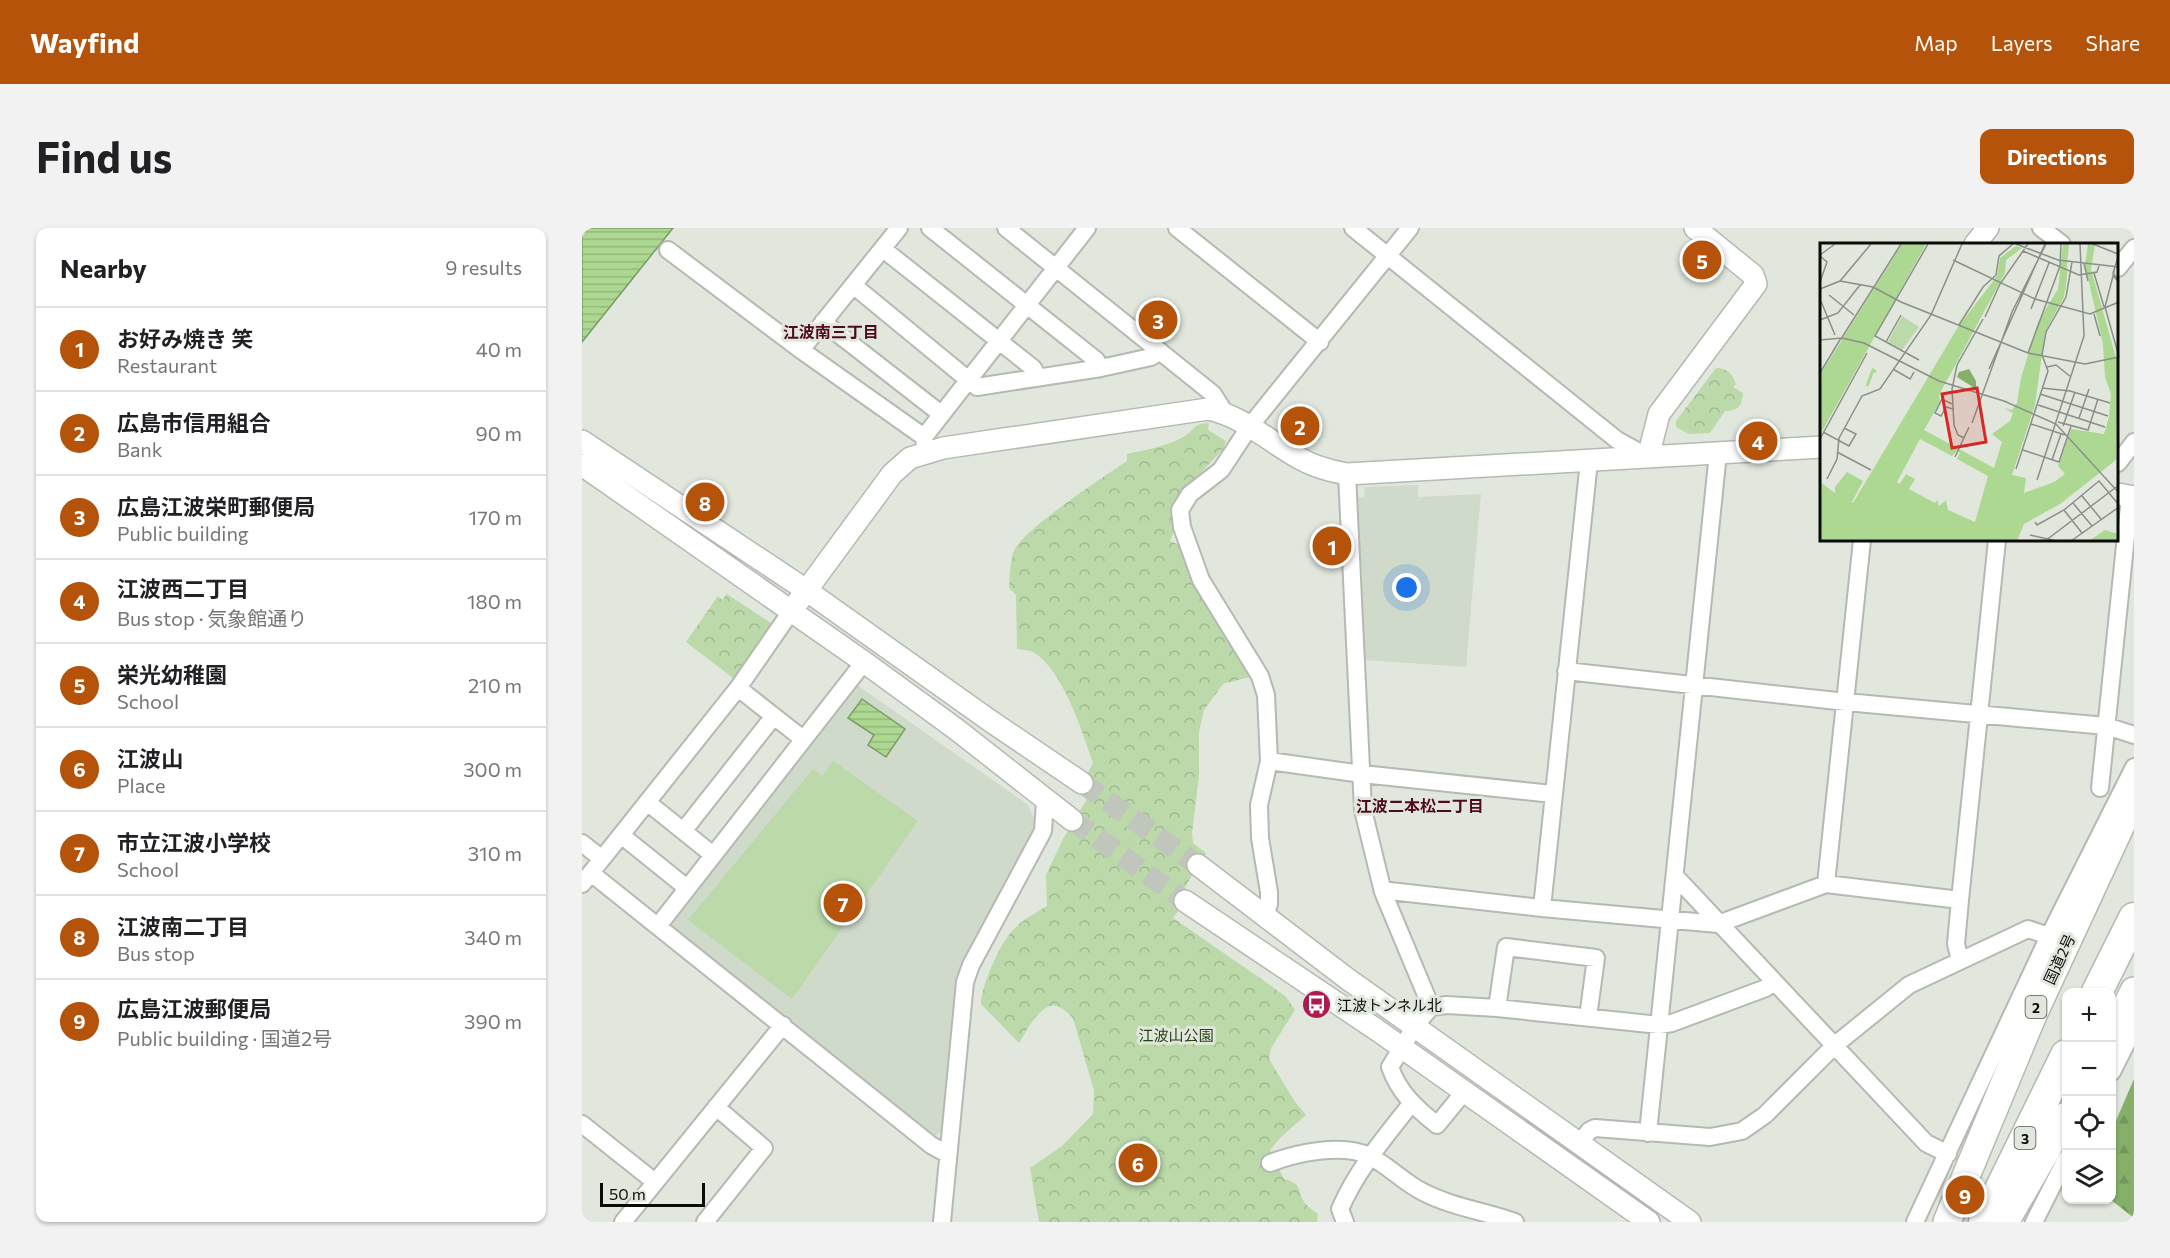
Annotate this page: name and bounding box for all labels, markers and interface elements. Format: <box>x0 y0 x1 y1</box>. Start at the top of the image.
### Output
text: Wayfind <box>30 25 139 59</box>
text: Map <box>1914 30 1958 55</box>
text: Layers <box>1991 30 2053 55</box>
text: Share <box>2086 30 2140 55</box>
button: Directions <box>1980 129 2134 184</box>
text: Find us <box>36 130 172 182</box>
pin: 5 <box>1682 237 1722 282</box>
inset map <box>1820 243 2119 542</box>
text: Nearby <box>60 252 147 283</box>
text: 9 results <box>445 255 522 279</box>
pin: 3 <box>1138 298 1178 343</box>
district label: 江波南三丁目 <box>783 322 879 341</box>
text: お好み焼き 笑 <box>117 325 253 352</box>
text: 1 <box>75 337 84 361</box>
text: 40 m <box>476 337 522 361</box>
text: Restaurant <box>117 353 217 377</box>
pin: 2 <box>1280 404 1320 448</box>
text: 広島市信用組合 <box>117 409 271 436</box>
pin: 4 <box>1738 418 1778 464</box>
text: 2 <box>74 421 85 445</box>
text: 90 m <box>476 421 522 445</box>
text: Bank <box>117 437 163 461</box>
pin: 8 <box>686 480 724 524</box>
text: 広島江波栄町郵便局 <box>117 493 315 520</box>
text: 3 <box>74 505 85 529</box>
text: 170 m <box>469 505 522 529</box>
text: Public building <box>117 521 249 545</box>
pin: 1 <box>1312 524 1352 568</box>
your location <box>1392 573 1421 602</box>
text: 江波西二丁目 <box>117 575 249 602</box>
text: 4 <box>73 589 86 613</box>
text: 180 m <box>467 589 522 613</box>
text: Bus stop · 気象館通り <box>117 606 307 630</box>
text: 栄光幼稚園 <box>117 661 227 688</box>
text: 5 <box>74 673 85 697</box>
text: 210 m <box>468 673 522 697</box>
text: School <box>117 689 179 713</box>
text: 江波山 <box>117 745 183 772</box>
text: 6 <box>73 757 86 781</box>
text: 300 m <box>463 757 522 781</box>
text: Place <box>117 773 166 797</box>
district label: 江波二本松二丁目 <box>1356 796 1484 815</box>
text: 市立江波小学校 <box>117 829 271 856</box>
text: 7 <box>74 841 85 865</box>
text: 310 m <box>468 841 522 865</box>
text: School <box>117 857 179 881</box>
pin: 7 <box>824 880 862 926</box>
text: 江波南二丁目 <box>117 913 249 940</box>
text: 8 <box>73 925 86 949</box>
text: 340 m <box>464 925 522 949</box>
street label: 国道2号 <box>2040 931 2078 987</box>
text: Bus stop <box>117 941 195 965</box>
map controls <box>2062 988 2116 1204</box>
button: + <box>2062 988 2116 1042</box>
bus stop icon: 江波トンネル北 <box>1300 989 1332 1021</box>
text: 広島江波郵便局 <box>117 995 271 1022</box>
place label: 江波トンネル北 <box>1337 996 1442 1014</box>
road number: 2 <box>2026 996 2046 1018</box>
text: 9 <box>73 1009 86 1033</box>
text: 390 m <box>464 1009 522 1033</box>
text: Public building · 国道2号 <box>117 1026 332 1050</box>
park label: 江波山公園 <box>1138 1026 1214 1044</box>
button: − <box>2062 1042 2116 1096</box>
button: locate <box>2062 1096 2116 1150</box>
road number: 3 <box>2014 1127 2036 1149</box>
pin: 6 <box>1118 1140 1158 1186</box>
button: layers <box>2062 1150 2116 1204</box>
pin: 9 <box>1946 1172 1984 1218</box>
scale bar <box>600 1180 705 1208</box>
text: 50 m <box>609 1184 646 1203</box>

